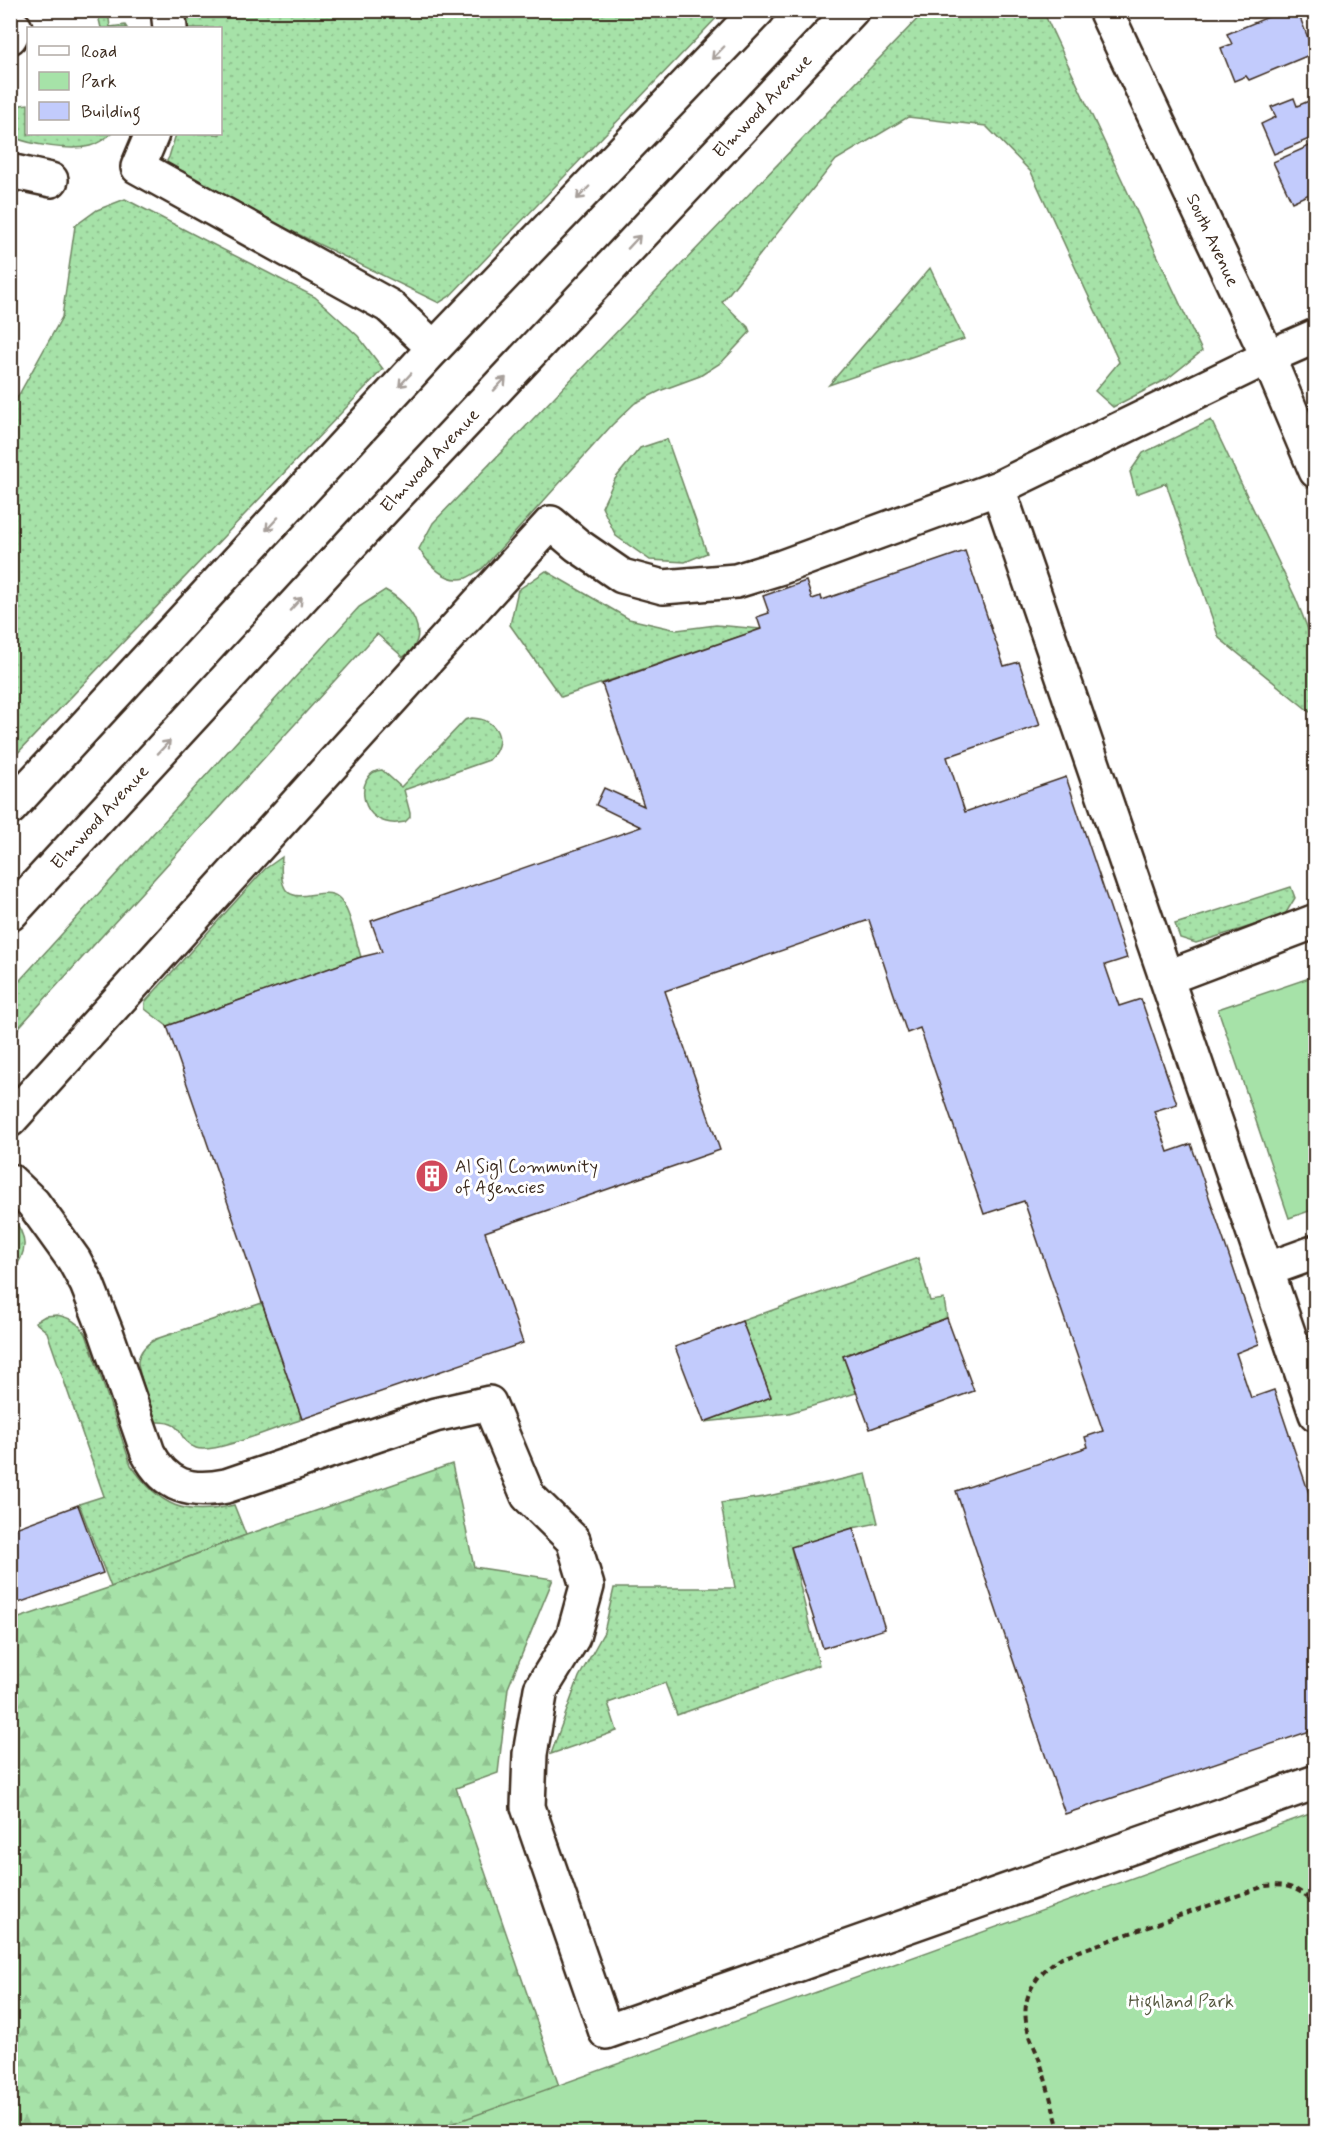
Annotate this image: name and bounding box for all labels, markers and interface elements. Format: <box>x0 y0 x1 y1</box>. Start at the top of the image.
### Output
legend <box>27 27 222 135</box>
text: Road <box>81 40 117 64</box>
one-way arrow <box>710 45 725 60</box>
street label: Elmwood Avenue <box>708 49 818 164</box>
text: Park <box>81 70 117 94</box>
text: Building <box>81 100 141 126</box>
one-way arrow <box>575 186 590 201</box>
street label: South Avenue <box>1180 190 1244 291</box>
one-way arrow <box>627 235 641 250</box>
one-way arrow <box>398 373 412 388</box>
one-way arrow <box>493 377 508 392</box>
street label: Elmwood Avenue <box>375 403 485 518</box>
one-way arrow <box>265 516 280 531</box>
one-way arrow <box>289 596 303 611</box>
one-way arrow <box>157 740 171 755</box>
street label: Elmwood Avenue <box>46 760 155 875</box>
place label: Al Sigl Community of Agencies <box>455 1155 598 1202</box>
building icon: Al Sigl Community of Agencies <box>414 1158 450 1194</box>
park label: Highland Park <box>1128 1990 1234 2016</box>

